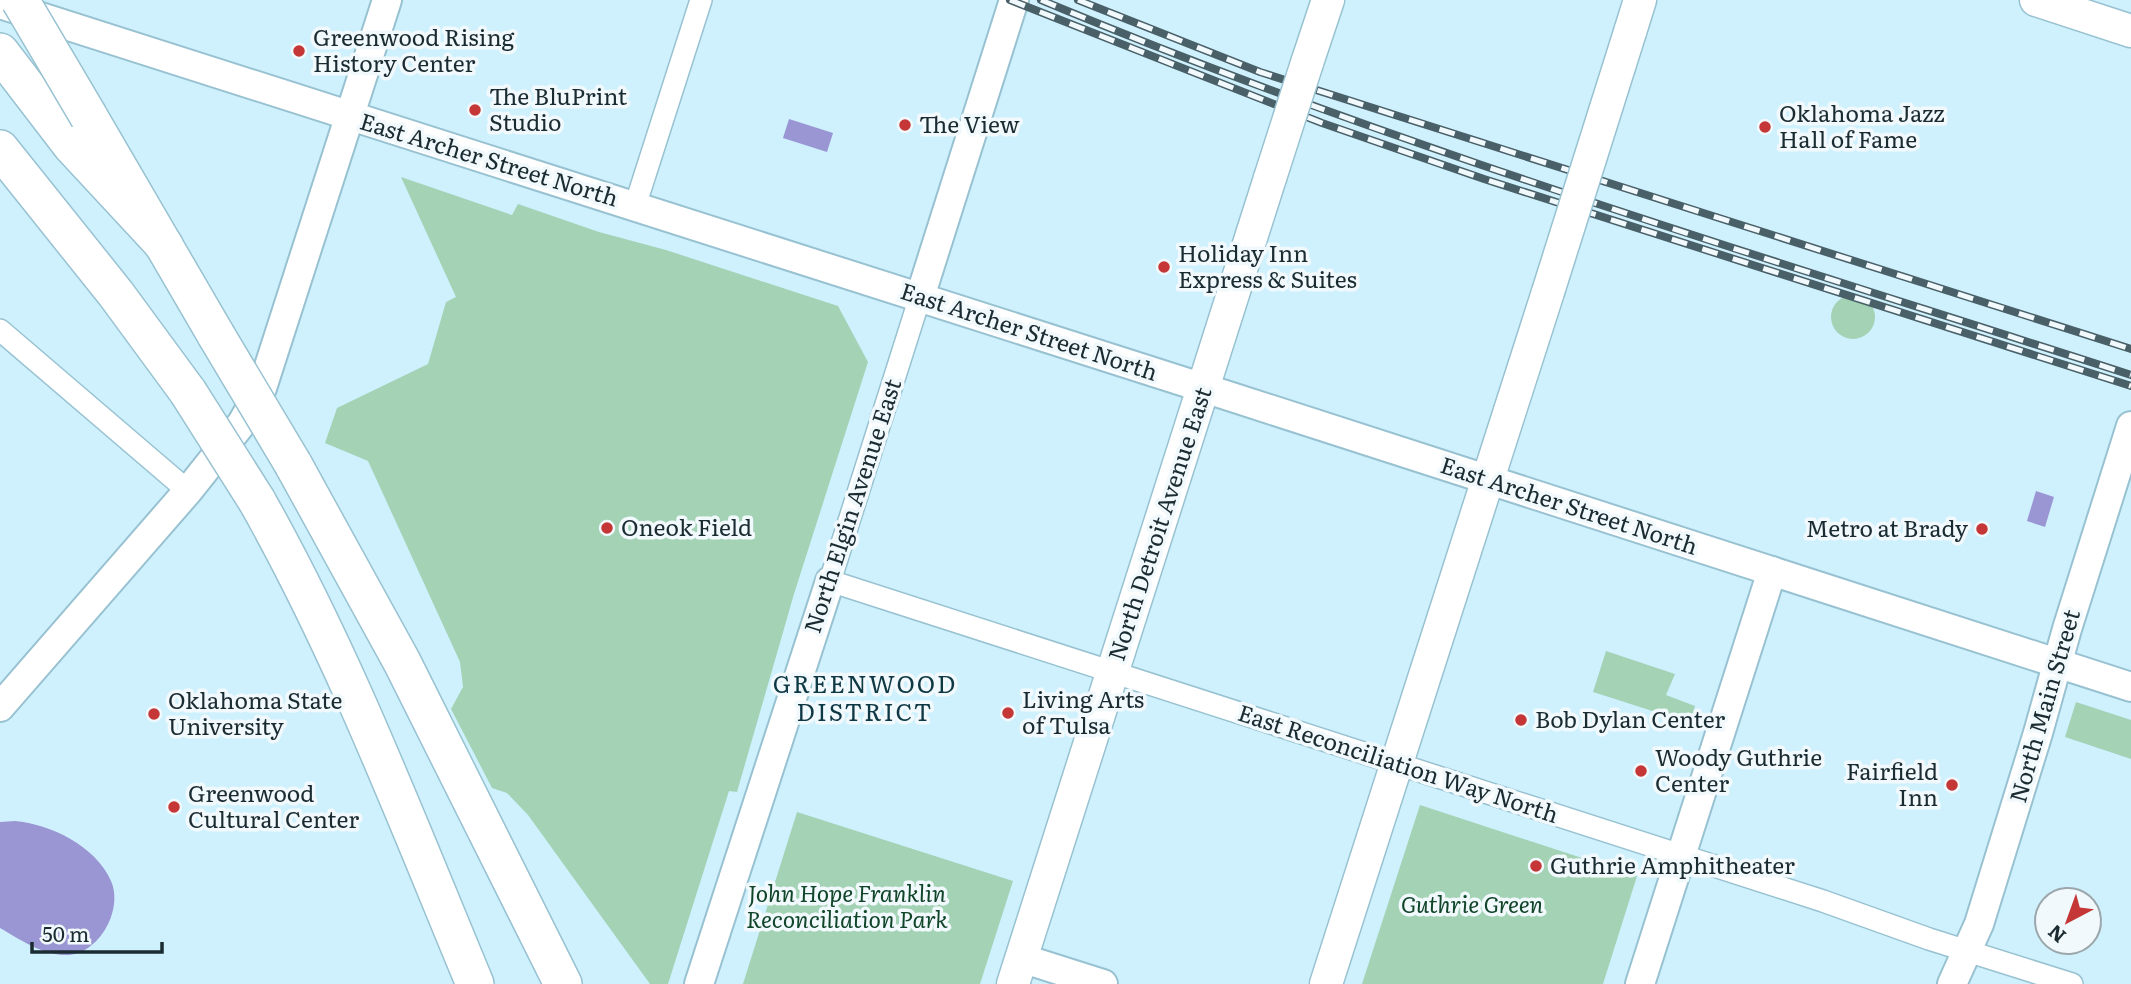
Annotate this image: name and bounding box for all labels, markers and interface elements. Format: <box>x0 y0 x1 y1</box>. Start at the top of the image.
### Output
place label: Greenwood Rising History Center <box>313 19 515 79</box>
marker: Greenwood Rising History Center <box>291 43 307 59</box>
place label: The BluPrint Studio <box>489 78 628 138</box>
place label: Oklahoma Jazz Hall of Fame <box>1779 95 1945 155</box>
marker: The BluPrint Studio <box>467 102 483 118</box>
street label: East Archer Street North <box>356 103 623 214</box>
place label: The View <box>919 106 1020 140</box>
marker: The View <box>897 117 913 133</box>
marker: Oklahoma Jazz Hall of Fame <box>1757 119 1773 135</box>
place label: Holiday Inn Express & Suites <box>1178 235 1357 295</box>
marker: Holiday Inn Express & Suites <box>1156 259 1172 275</box>
street label: East Archer Street North <box>897 272 1163 388</box>
street label: North Elgin Avenue East <box>794 373 909 637</box>
street label: North Detroit Avenue East <box>1098 381 1219 665</box>
street label: East Archer Street North <box>1437 446 1703 562</box>
place label: Oneok Field <box>621 509 752 543</box>
place label: Metro at Brady <box>1806 510 1969 544</box>
marker: Oneok Field <box>599 520 615 536</box>
marker: Metro at Brady <box>1974 521 1990 537</box>
street label: North Main Street <box>1999 604 2087 806</box>
district label: GREENWOOD DISTRICT <box>773 665 957 728</box>
place label: Living Arts of Tulsa <box>1022 681 1144 741</box>
place label: Oklahoma State University <box>168 682 342 742</box>
street label: East Reconciliation Way North <box>1234 694 1563 830</box>
place label: Bob Dylan Center <box>1535 701 1725 735</box>
marker: Living Arts of Tulsa <box>1000 705 1016 721</box>
marker: Oklahoma State University <box>146 706 162 722</box>
marker: Bob Dylan Center <box>1513 712 1529 728</box>
place label: Woody Guthrie Center <box>1655 739 1822 799</box>
place label: Fairfield Inn <box>1846 753 1938 813</box>
marker: Woody Guthrie Center <box>1633 763 1649 779</box>
place label: Greenwood Cultural Center <box>188 775 359 835</box>
marker: Fairfield Inn <box>1944 777 1960 793</box>
marker: Greenwood Cultural Center <box>166 799 182 815</box>
place label: Guthrie Amphitheater <box>1550 847 1795 881</box>
marker: Guthrie Amphitheater <box>1528 858 1544 874</box>
park label: John Hope Franklin Reconciliation Park <box>746 875 948 935</box>
park label: Guthrie Green <box>1401 886 1544 920</box>
north arrow <box>2033 886 2103 956</box>
scale bar <box>32 911 161 955</box>
text: 50 m <box>42 917 89 948</box>
text: N <box>2041 919 2071 950</box>

